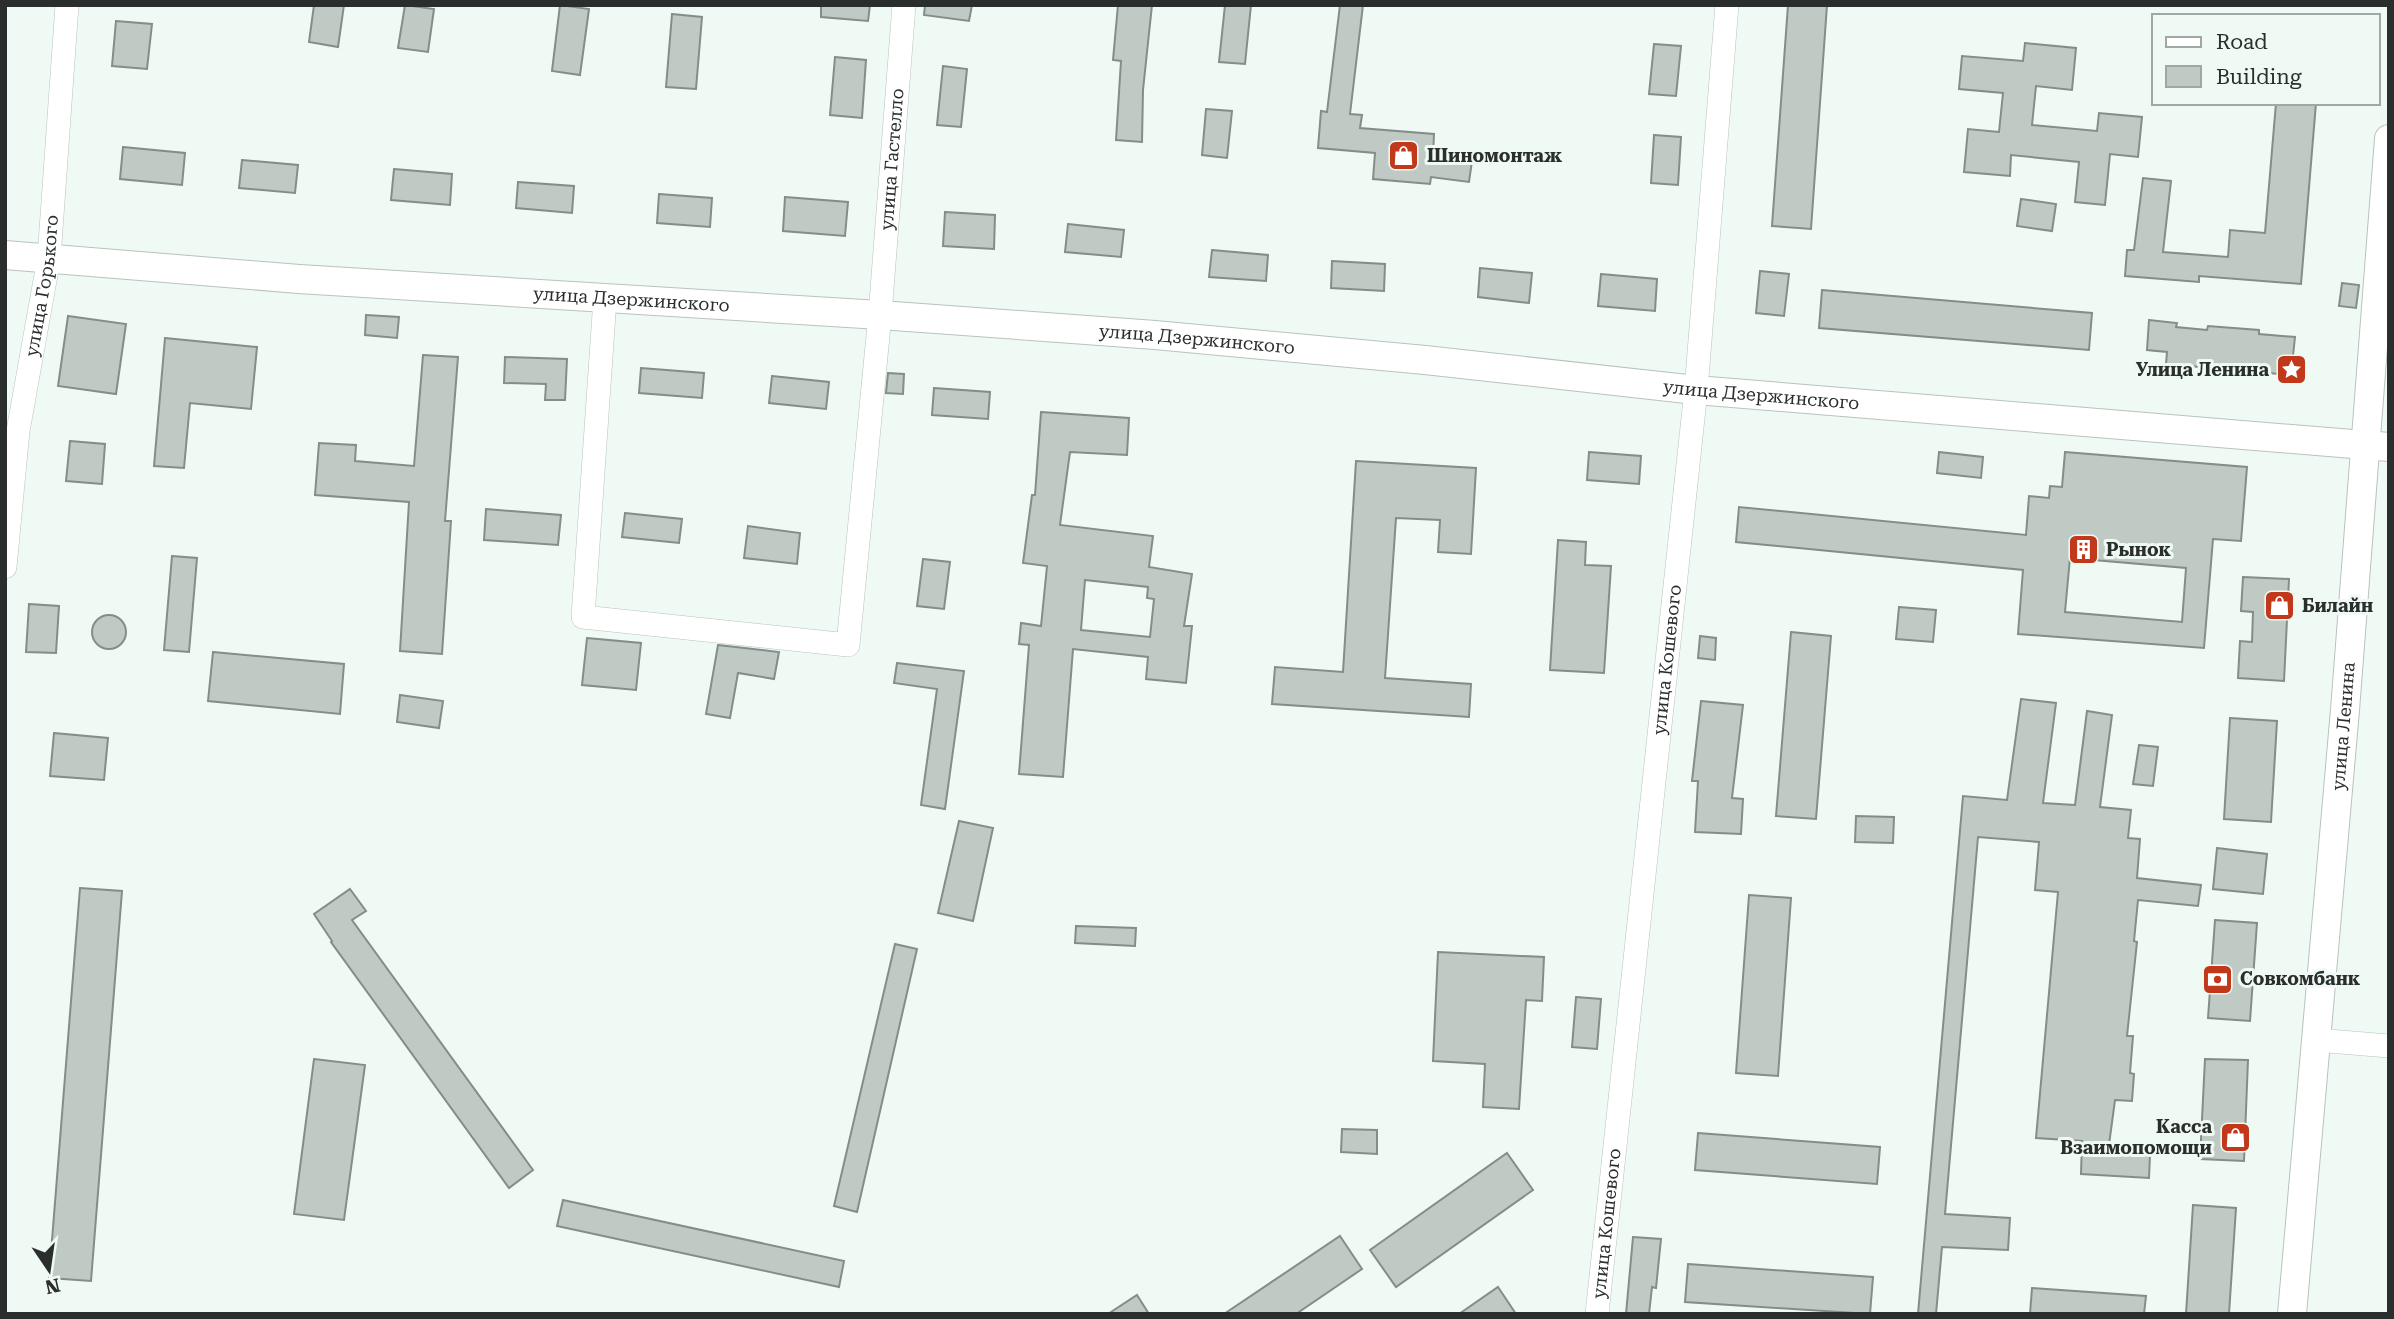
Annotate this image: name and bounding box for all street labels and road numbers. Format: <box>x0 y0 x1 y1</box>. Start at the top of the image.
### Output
street label: улица Гастелло <box>876 87 908 231</box>
street label: улица Горького <box>21 214 62 358</box>
street label: улица Дзержинского <box>533 283 730 316</box>
street label: улица Дзержинского <box>1098 320 1296 358</box>
street label: улица Дзержинского <box>1662 375 1860 413</box>
street label: улица Кошевого <box>1648 584 1685 736</box>
street label: улица Ленина <box>2327 661 2359 791</box>
street label: улица Кошевого <box>1588 1147 1625 1300</box>

